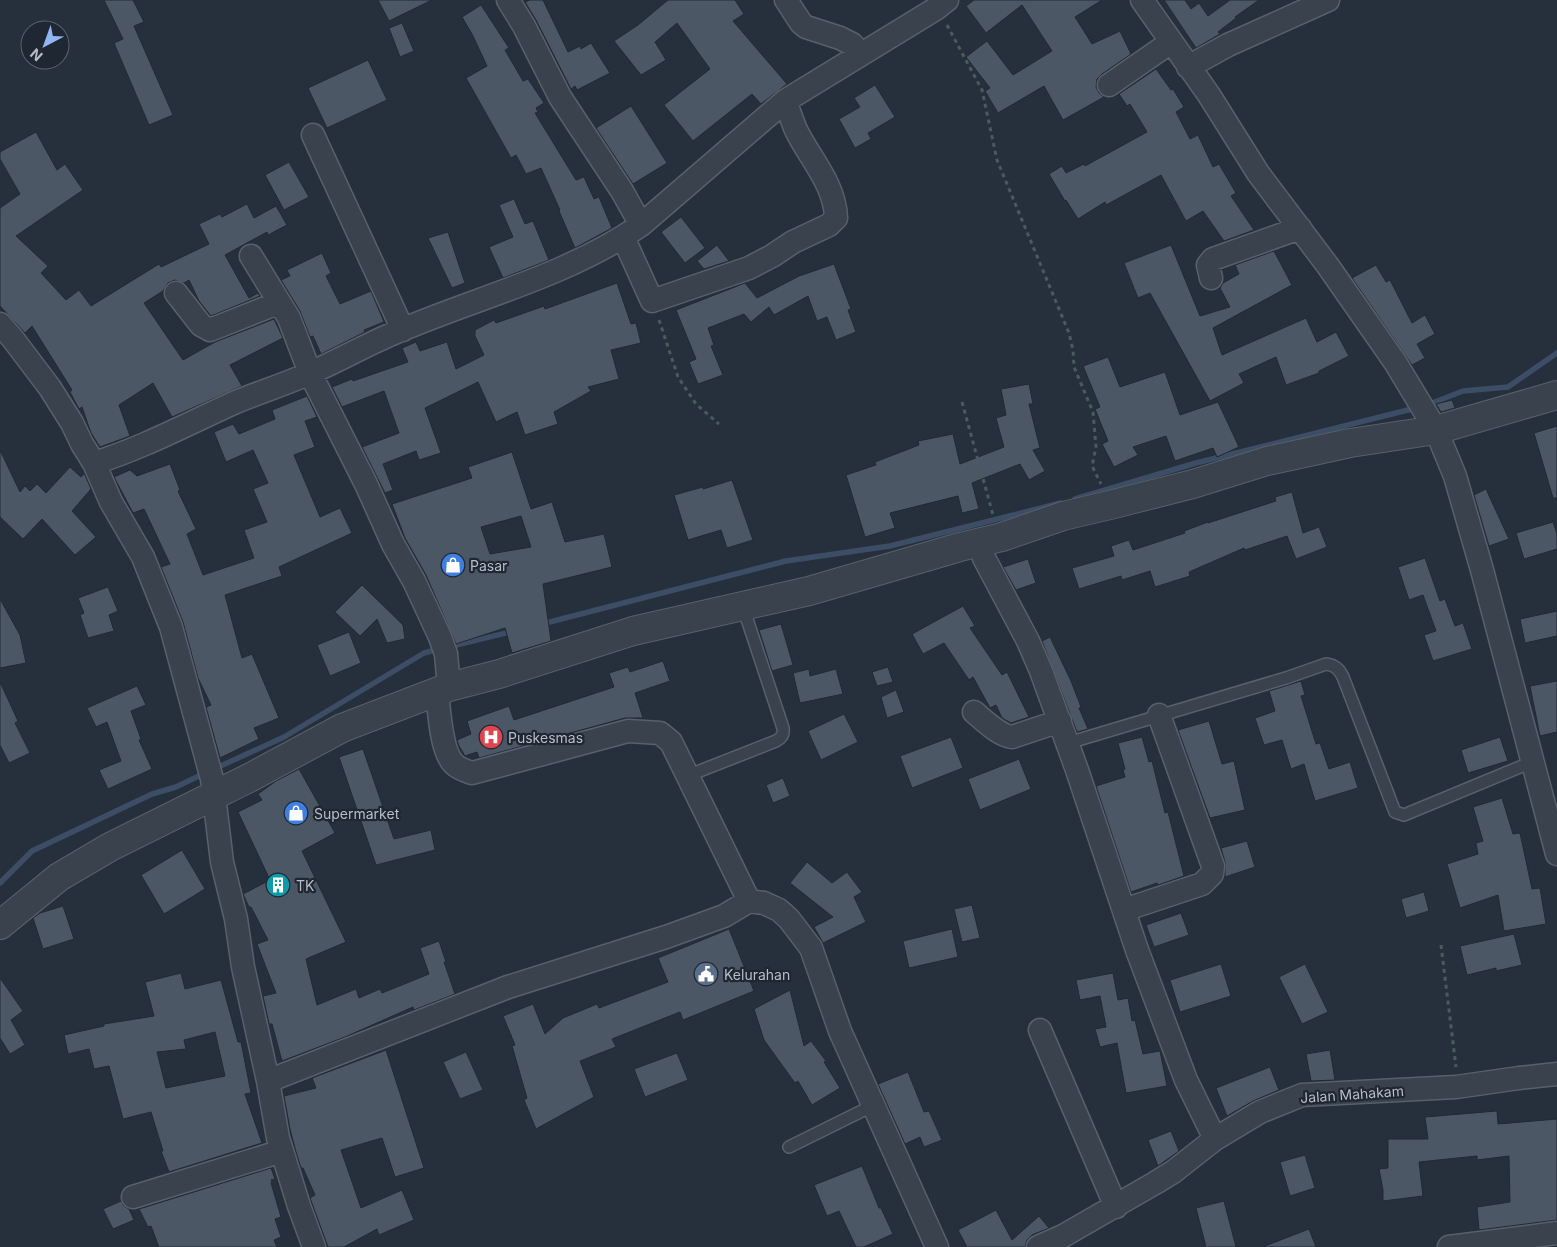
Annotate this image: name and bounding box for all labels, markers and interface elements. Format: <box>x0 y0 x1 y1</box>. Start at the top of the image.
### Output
north arrow <box>20 20 70 70</box>
text: N <box>27 45 46 65</box>
shop icon: Pasar <box>440 552 466 578</box>
place label: Pasar <box>470 557 507 574</box>
hospital icon: Puskesmas <box>478 724 504 750</box>
place label: Puskesmas <box>508 729 583 746</box>
shop icon: Supermarket <box>283 800 309 826</box>
place label: Supermarket <box>314 805 400 822</box>
building icon: TK <box>265 872 291 898</box>
place label: TK <box>296 877 315 894</box>
public building icon: Kelurahan <box>693 961 719 987</box>
place label: Kelurahan <box>724 966 790 983</box>
street label: Jalan Mahakam <box>1300 1082 1404 1106</box>

